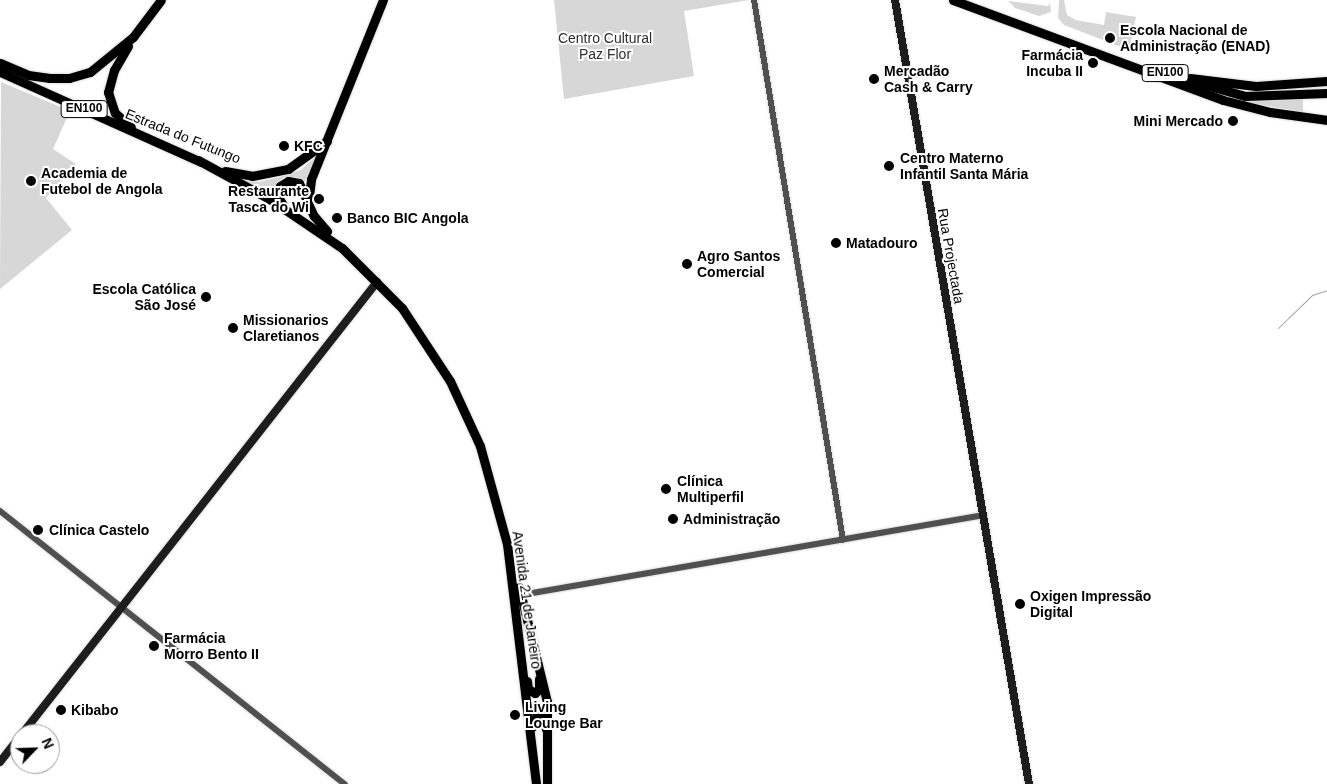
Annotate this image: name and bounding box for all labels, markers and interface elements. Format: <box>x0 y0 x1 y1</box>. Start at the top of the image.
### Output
place label: Escola Nacional de Administração (ENAD) <box>1120 22 1270 54</box>
park label: Centro Cultural Paz Flor <box>558 30 652 62</box>
marker: Escola Nacional de Administração (ENAD) <box>1104 32 1116 44</box>
place label: Farmácia Incuba II <box>1022 47 1083 80</box>
marker: Farmácia Incuba II <box>1087 57 1099 69</box>
place label: Mercadão Cash & Carry <box>884 63 973 95</box>
road number: EN100 <box>1141 64 1189 82</box>
marker: Mercadão Cash & Carry <box>868 73 880 85</box>
road number: EN100 <box>60 100 108 118</box>
street label: Estrada do Futungo <box>123 105 243 167</box>
place label: Mini Mercado <box>1134 113 1223 129</box>
marker: Mini Mercado <box>1227 115 1239 127</box>
place label: KFC <box>294 138 323 154</box>
marker: KFC <box>278 140 290 152</box>
place label: Centro Materno Infantil Santa Mária <box>900 150 1028 182</box>
marker: Centro Materno Infantil Santa Mária <box>882 159 896 173</box>
place label: Academia de Futebol de Angola <box>41 165 163 198</box>
marker: Academia de Futebol de Angola <box>25 175 37 187</box>
place label: Restaurante Tasca do Wi <box>228 183 309 216</box>
marker: Restaurante Tasca do Wi <box>313 193 325 205</box>
street label: Rua Projectada <box>934 207 968 305</box>
place label: Banco BIC Angola <box>347 210 469 226</box>
marker: Banco BIC Angola <box>331 212 343 224</box>
place label: Matadouro <box>846 235 918 251</box>
marker: Matadouro <box>830 237 842 249</box>
place label: Agro Santos Comercial <box>697 248 780 280</box>
marker: Agro Santos Comercial <box>681 258 693 270</box>
place label: Escola Católica São José <box>93 281 196 314</box>
marker: Escola Católica São José <box>200 291 212 303</box>
place label: Missionarios Claretianos <box>243 312 329 344</box>
marker: Missionarios Claretianos <box>227 322 239 334</box>
place label: Clínica Multiperfil <box>677 473 744 506</box>
marker: Clínica Multiperfil <box>659 482 673 496</box>
place label: Administração <box>683 511 780 527</box>
marker: Administração <box>667 513 679 525</box>
place label: Clínica Castelo <box>49 522 149 538</box>
marker: Clínica Castelo <box>31 523 45 537</box>
street label: Avenida 21 de Janeiro <box>509 530 545 670</box>
place label: Oxigen Impressão Digital <box>1030 588 1151 620</box>
marker: Oxigen Impressão Digital <box>1014 598 1026 610</box>
place label: Farmácia Morro Bento II <box>164 630 259 662</box>
marker: Farmácia Morro Bento II <box>148 640 160 652</box>
place label: Living Lounge Bar <box>525 699 603 732</box>
place label: Kibabo <box>71 702 118 718</box>
marker: Kibabo <box>55 704 67 716</box>
marker: Living Lounge Bar <box>509 709 521 721</box>
north arrow <box>10 724 60 774</box>
text: N <box>38 735 57 751</box>

